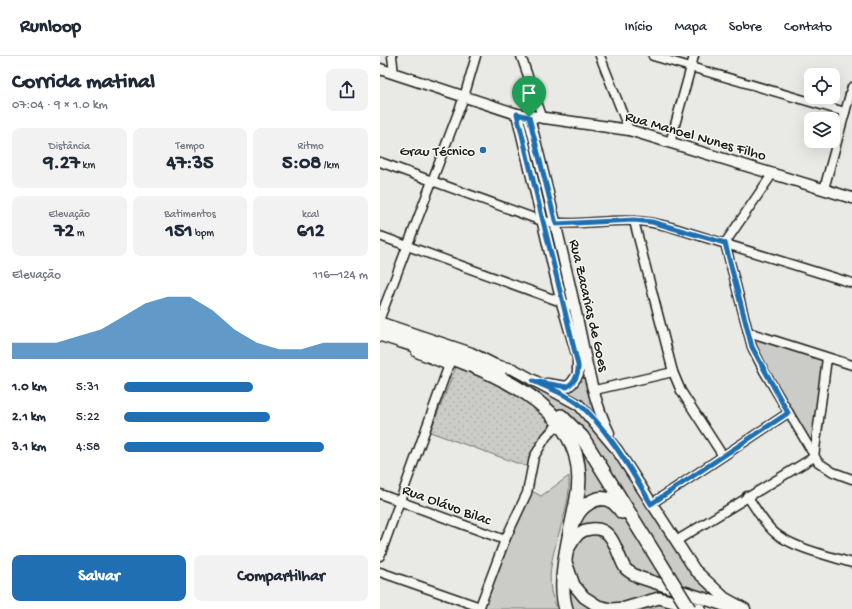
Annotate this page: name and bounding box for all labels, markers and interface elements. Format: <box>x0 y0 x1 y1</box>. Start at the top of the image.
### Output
text: Runloop <box>20 16 81 39</box>
text: Início <box>624 19 653 36</box>
text: Mapa <box>675 19 707 36</box>
text: Sobre <box>729 19 762 36</box>
text: Contato <box>784 19 832 36</box>
map controls <box>804 68 840 148</box>
button: locate <box>804 68 840 104</box>
button: share <box>326 69 368 111</box>
text: Corrida matinal <box>12 70 155 96</box>
pin <box>512 76 546 117</box>
icon: arrive <box>518 82 540 104</box>
text: 07:04 · 9 × 1.0 km <box>12 98 108 113</box>
street label: Rua Manoel Nunes Filho <box>623 108 768 166</box>
button: layers <box>804 112 840 148</box>
text: Distância <box>48 141 90 153</box>
text: Tempo <box>176 141 204 153</box>
text: Ritmo <box>298 141 324 153</box>
place label: Grau Técnico <box>399 143 475 161</box>
marker: Grau Técnico <box>478 145 488 155</box>
text: 9.27 <box>43 153 80 176</box>
text: 47:35 <box>166 153 214 176</box>
text: 5:08 <box>282 153 321 176</box>
text: km <box>80 160 95 172</box>
text: /km <box>321 160 339 172</box>
text: Elevação <box>49 209 90 221</box>
text: Batimentos <box>164 209 216 221</box>
text: kcal <box>302 209 319 221</box>
text: 72 <box>54 221 74 244</box>
text: 151 <box>166 221 193 244</box>
text: 612 <box>297 221 325 244</box>
text: m <box>74 228 85 240</box>
text: bpm <box>193 228 214 240</box>
street label: Rua Zacarias de Goes <box>564 238 612 374</box>
text: Elevação <box>12 268 61 283</box>
text: 116–124 m <box>313 268 368 283</box>
text: 1.0 km <box>12 380 47 395</box>
text: 5:31 <box>76 380 99 395</box>
text: 2.1 km <box>12 410 46 425</box>
text: 5:22 <box>76 410 100 425</box>
text: 3.1 km <box>12 440 46 455</box>
text: 4:58 <box>76 440 100 455</box>
street label: Rua Olávo Bilac <box>400 482 494 531</box>
button: Salvar <box>12 555 186 601</box>
button: Compartilhar <box>194 555 368 601</box>

